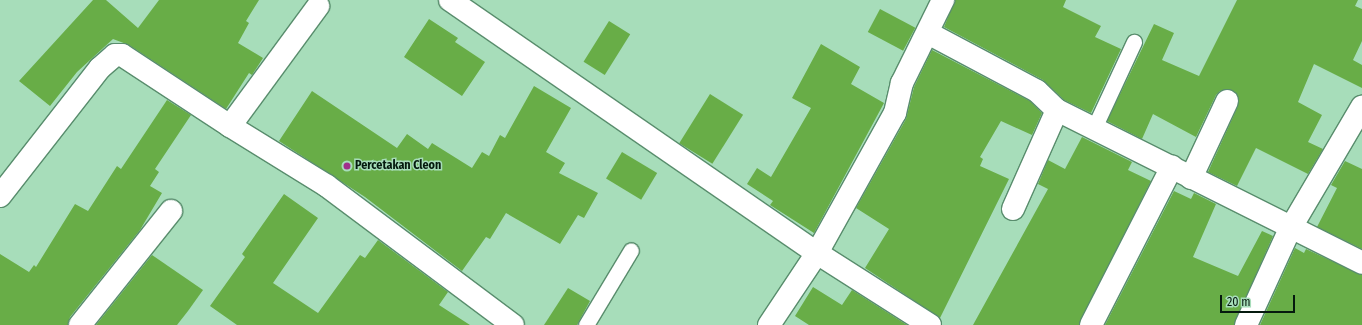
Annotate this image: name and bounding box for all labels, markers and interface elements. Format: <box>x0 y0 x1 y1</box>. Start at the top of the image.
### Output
place label: Percetakan Cleon <box>355 159 441 173</box>
marker: Percetakan Cleon <box>342 161 352 171</box>
scale bar <box>1222 287 1297 313</box>
text: 20 m <box>1227 295 1251 309</box>

